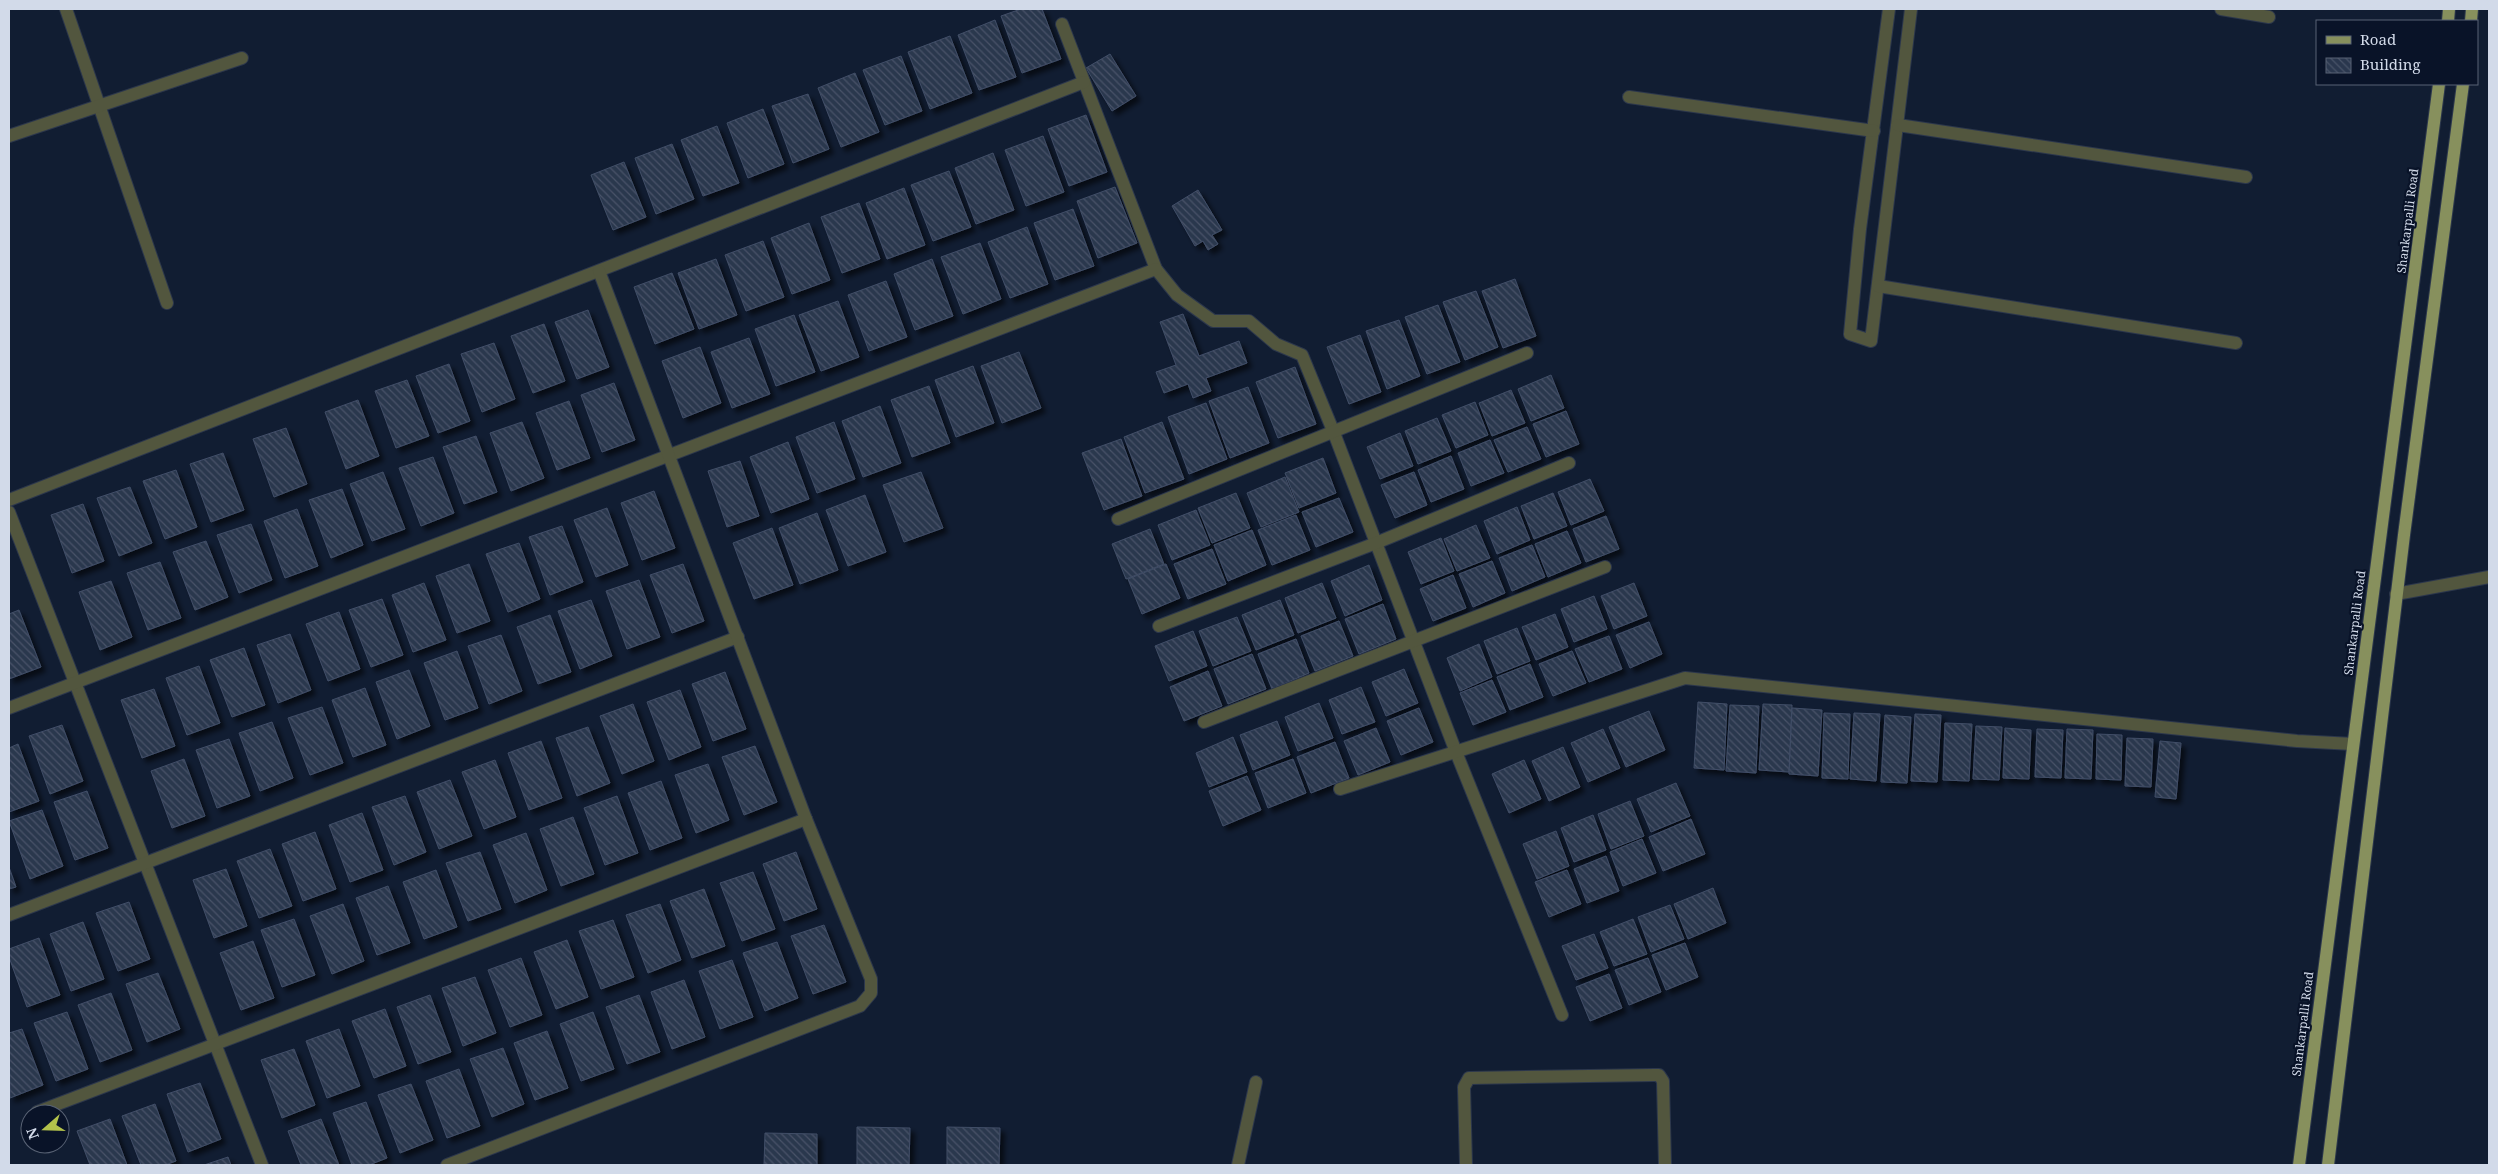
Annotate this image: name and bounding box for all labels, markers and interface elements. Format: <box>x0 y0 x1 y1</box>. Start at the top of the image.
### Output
legend <box>2316 20 2478 85</box>
text: Road <box>2360 29 2396 49</box>
text: Building <box>2360 54 2421 74</box>
street label: Shankarpalli Road <box>2393 167 2422 274</box>
street label: Shankarpalli Road <box>2340 569 2369 676</box>
street label: Shankarpalli Road <box>2288 970 2317 1077</box>
north arrow <box>20 1104 70 1154</box>
text: N <box>21 1125 43 1142</box>

